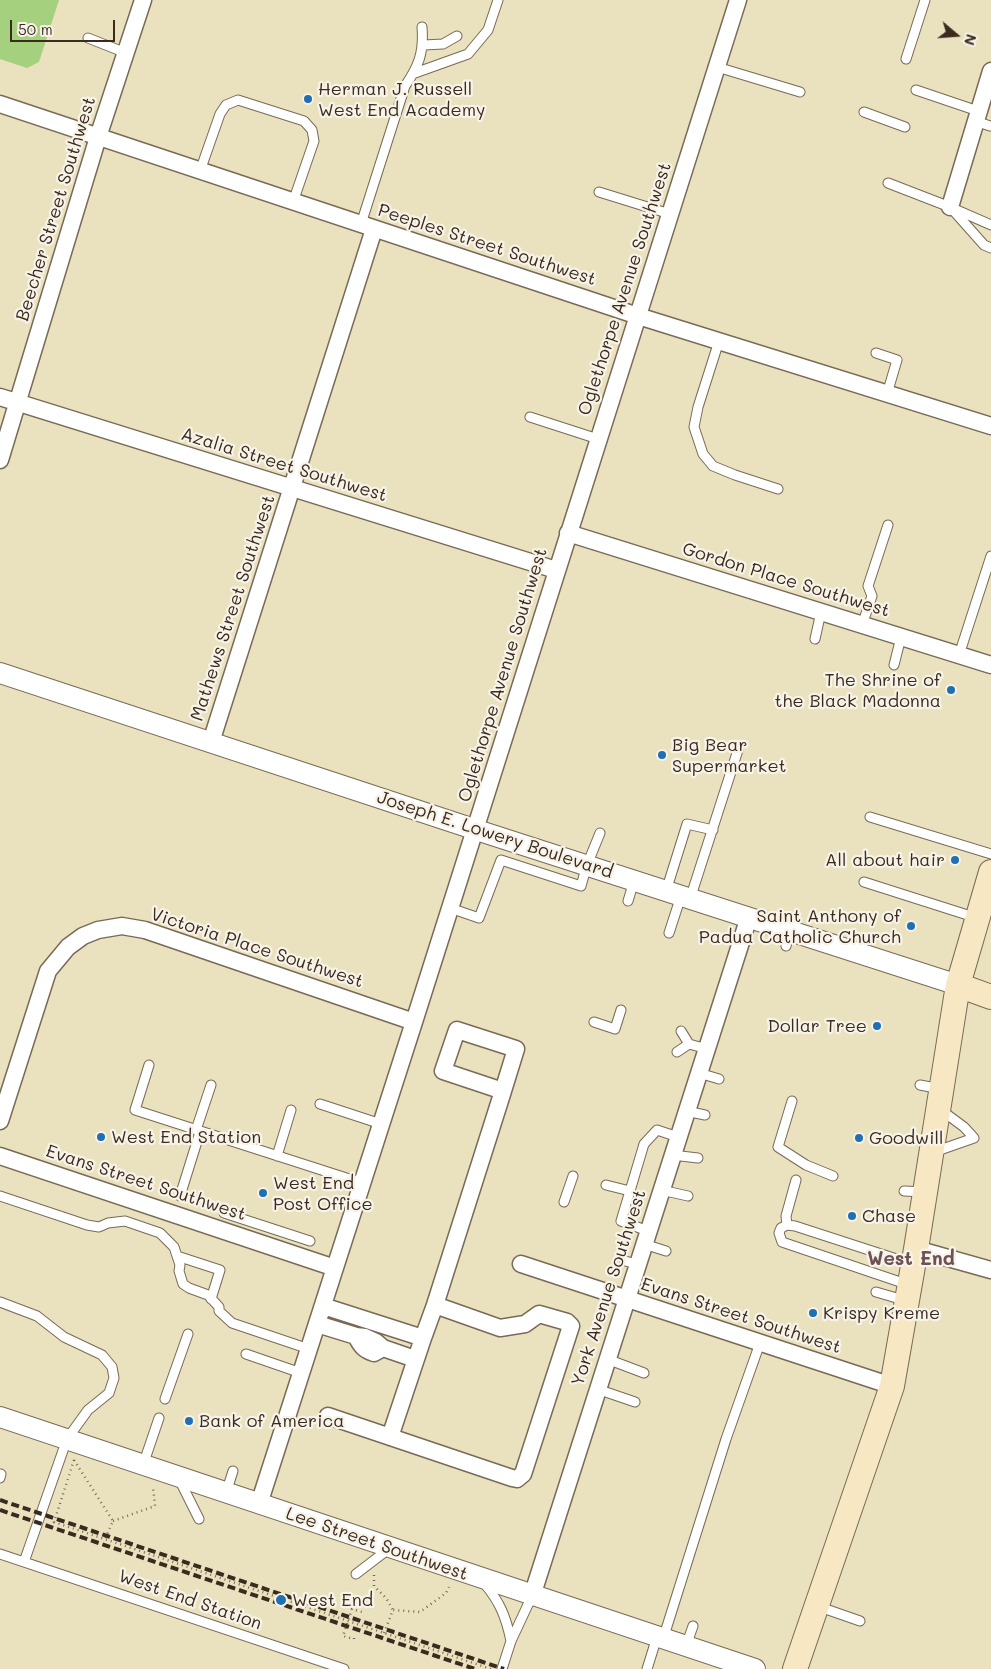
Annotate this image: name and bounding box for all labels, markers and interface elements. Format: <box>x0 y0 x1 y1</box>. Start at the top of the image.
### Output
scale bar <box>12 10 118 42</box>
north arrow <box>931 10 981 60</box>
text: 50 m <box>18 19 53 39</box>
text: N <box>960 32 981 48</box>
place label: Herman J. Russell West End Academy <box>318 78 485 120</box>
marker: Herman J. Russell West End Academy <box>302 93 314 105</box>
street label: Beecher Street Southwest <box>12 94 100 324</box>
street label: Oglethorpe Avenue Southwest <box>574 160 676 418</box>
street label: Peeples Street Southwest <box>375 199 599 291</box>
street label: Azalia Street Southwest <box>178 423 390 507</box>
street label: Mathews Street Southwest <box>186 492 280 724</box>
street label: Gordon Place Southwest <box>680 538 892 622</box>
street label: Oglethorpe Avenue Southwest <box>454 545 552 805</box>
place label: The Shrine of the Black Madonna <box>774 669 941 712</box>
marker: The Shrine of the Black Madonna <box>945 684 957 696</box>
place label: Big Bear Supermarket <box>672 734 786 776</box>
marker: Big Bear Supermarket <box>656 749 668 761</box>
street label: Joseph E. Lowery Boulevard <box>374 787 616 883</box>
place label: All about hair <box>825 849 945 871</box>
marker: All about hair <box>949 854 961 866</box>
street label: Victoria Place Southwest <box>148 903 366 993</box>
place label: Saint Anthony of Padua Catholic Church <box>699 905 901 948</box>
marker: Saint Anthony of Padua Catholic Church <box>905 920 917 932</box>
place label: Dollar Tree <box>768 1015 867 1037</box>
marker: Dollar Tree <box>871 1020 883 1032</box>
place label: West End Station <box>111 1126 261 1148</box>
place label: Goodwill <box>869 1127 944 1149</box>
marker: West End Station <box>95 1131 107 1143</box>
marker: Goodwill <box>853 1132 865 1144</box>
street label: Evans Street Southwest <box>43 1140 249 1226</box>
place label: West End Post Office <box>273 1172 373 1214</box>
marker: West End Post Office <box>257 1187 269 1199</box>
street label: York Avenue Southwest <box>567 1187 651 1389</box>
place label: Chase <box>862 1205 916 1227</box>
marker: Chase <box>846 1210 858 1222</box>
district label: West End <box>867 1248 955 1270</box>
street label: Evans Street Southwest <box>638 1273 844 1359</box>
place label: Krispy Kreme <box>823 1302 940 1324</box>
marker: Krispy Kreme <box>807 1307 819 1319</box>
place label: Bank of America <box>199 1410 344 1432</box>
marker: Bank of America <box>183 1415 195 1427</box>
street label: Lee Street Southwest <box>283 1503 471 1585</box>
street label: West End Station <box>115 1565 265 1635</box>
place label: West End <box>292 1589 373 1611</box>
marker: West End <box>274 1593 288 1607</box>

